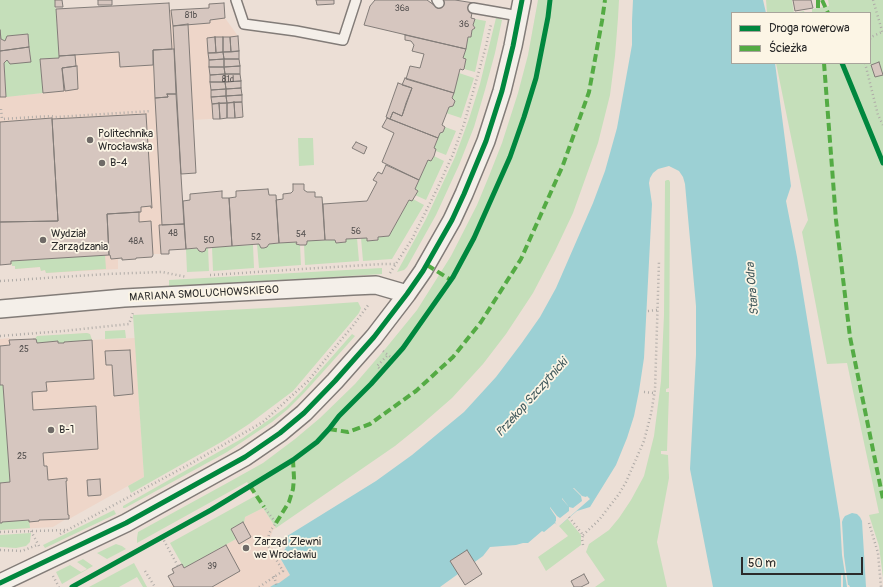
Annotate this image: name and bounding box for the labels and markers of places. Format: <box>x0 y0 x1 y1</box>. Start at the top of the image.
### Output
place label: Politechnika Wrocławska <box>98 127 153 153</box>
marker: Politechnika Wrocławska <box>85 135 95 145</box>
place label: B-4 <box>110 156 127 170</box>
marker: B-4 <box>97 158 107 168</box>
place label: Wydział Zarządzania <box>51 227 108 253</box>
marker: Wydział Zarządzania <box>38 235 48 245</box>
place label: B-1 <box>59 423 74 437</box>
marker: B-1 <box>46 425 56 435</box>
place label: Zarząd Zlewni we Wrocławiu <box>254 535 321 561</box>
marker: Zarząd Zlewni we Wrocławiu <box>241 543 251 553</box>

